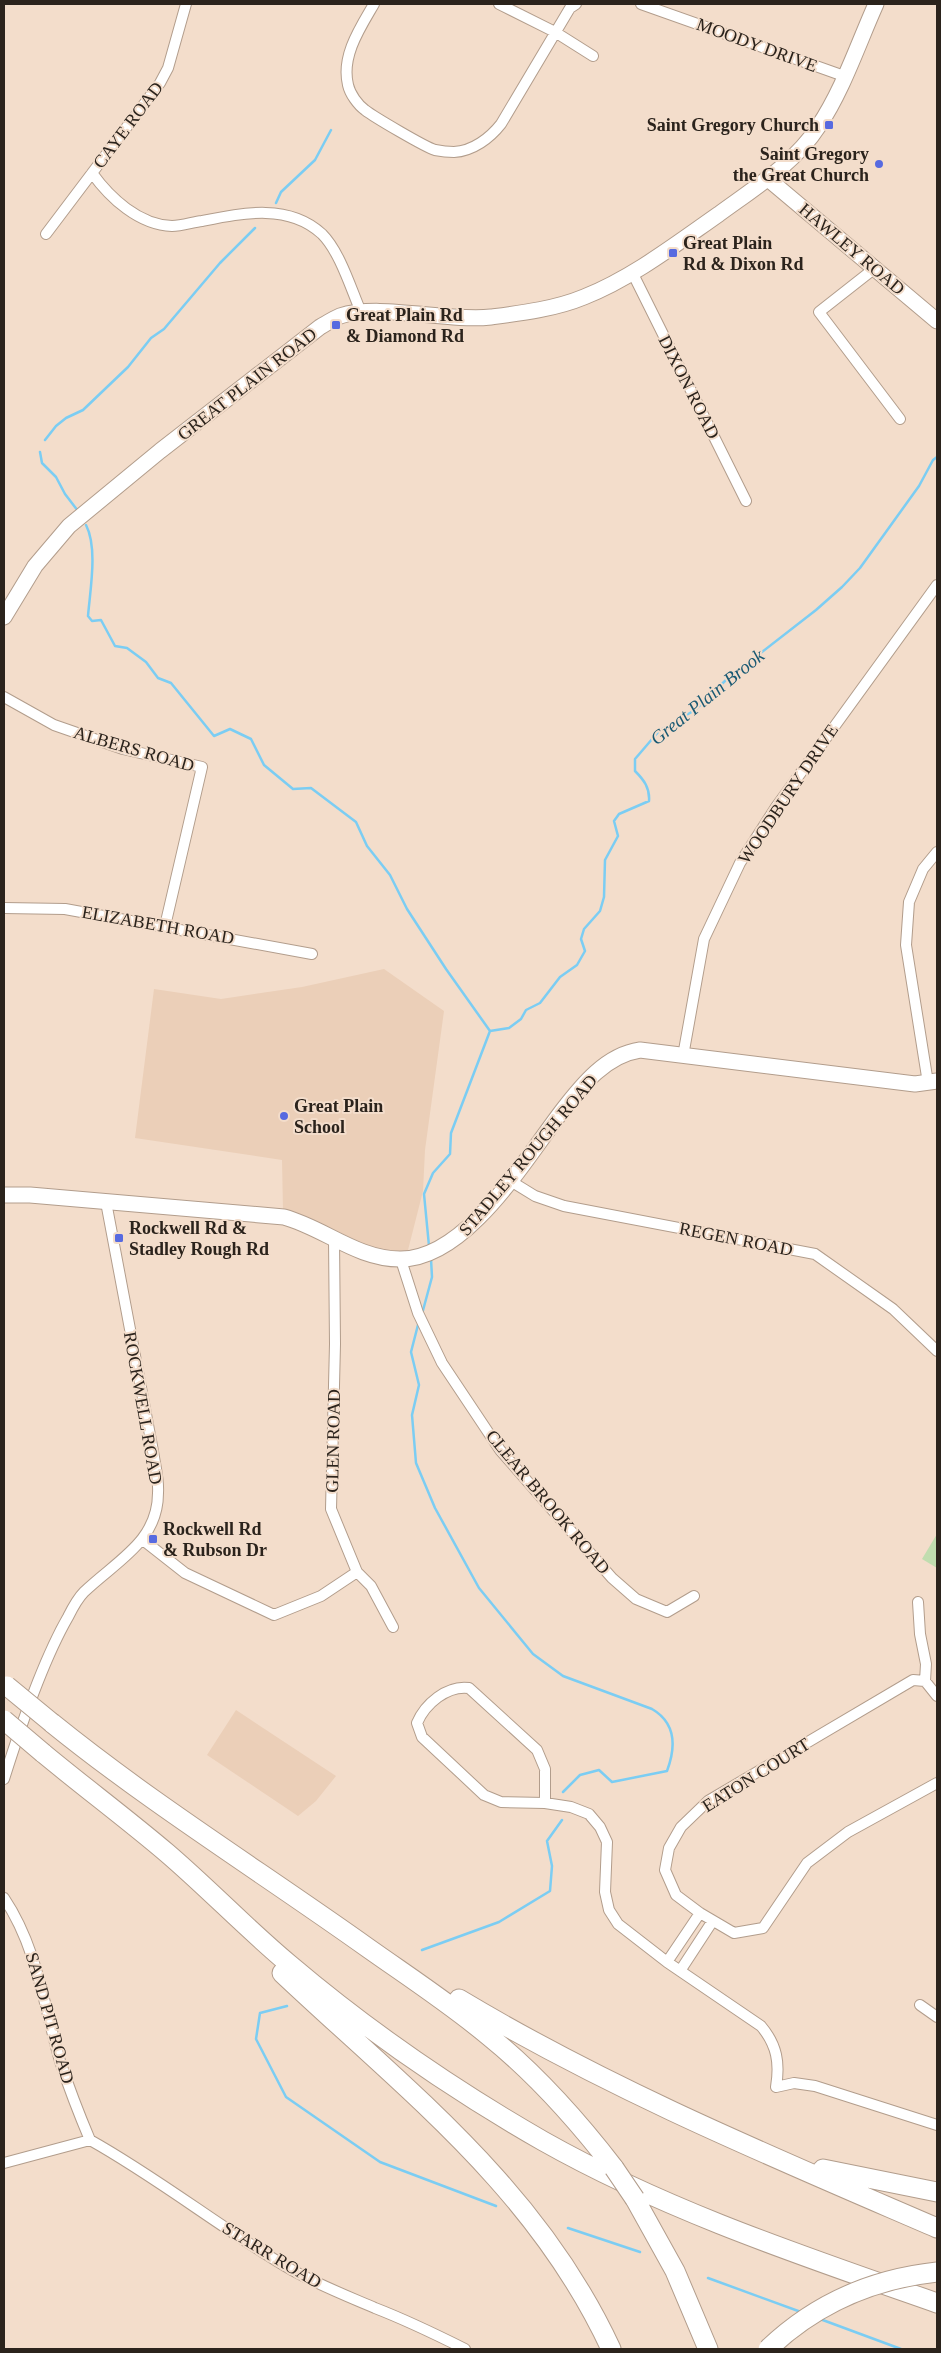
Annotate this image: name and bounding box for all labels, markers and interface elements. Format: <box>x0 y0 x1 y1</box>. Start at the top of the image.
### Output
street label: MOODY DRIVE <box>694 14 820 76</box>
street label: CAYE ROAD <box>89 78 167 172</box>
place label: Saint Gregory Church <box>647 115 819 135</box>
marker: Saint Gregory Church <box>823 119 835 131</box>
place label: Saint Gregory the Great Church <box>733 144 869 185</box>
marker: Saint Gregory the Great Church <box>873 158 885 170</box>
street label: HAWLEY ROAD <box>795 199 909 299</box>
place label: Great Plain Rd & Dixon Rd <box>683 233 804 274</box>
marker: Great Plain Rd & Dixon Rd <box>667 247 679 259</box>
place label: Great Plain Rd & Diamond Rd <box>346 305 464 346</box>
marker: Great Plain Rd & Diamond Rd <box>330 319 342 331</box>
street label: GREAT PLAIN ROAD <box>174 324 320 444</box>
street label: DIXON ROAD <box>654 332 724 442</box>
water label: Great Plain Brook <box>646 644 768 749</box>
street label: WOODBURY DRIVE <box>734 720 842 868</box>
street label: ALBERS ROAD <box>71 722 197 776</box>
street label: ELIZABETH ROAD <box>80 902 236 948</box>
street label: STADLEY ROUGH ROAD <box>455 1070 601 1240</box>
place label: Great Plain School <box>294 1096 383 1137</box>
marker: Great Plain School <box>278 1110 290 1122</box>
place label: Rockwell Rd & Stadley Rough Rd <box>129 1218 269 1259</box>
street label: REGEN ROAD <box>677 1218 795 1260</box>
marker: Rockwell Rd & Stadley Rough Rd <box>113 1232 125 1244</box>
street label: ROCKWELL ROAD <box>120 1330 166 1486</box>
street label: GLEN ROAD <box>322 1389 344 1493</box>
street label: CLEAR BROOK ROAD <box>482 1426 614 1578</box>
place label: Rockwell Rd & Rubson Dr <box>163 1519 267 1560</box>
marker: Rockwell Rd & Rubson Dr <box>147 1533 159 1545</box>
street label: EATON COURT <box>699 1734 813 1816</box>
street label: SAND PIT ROAD <box>22 1950 78 2086</box>
street label: STARR ROAD <box>219 2218 325 2292</box>

